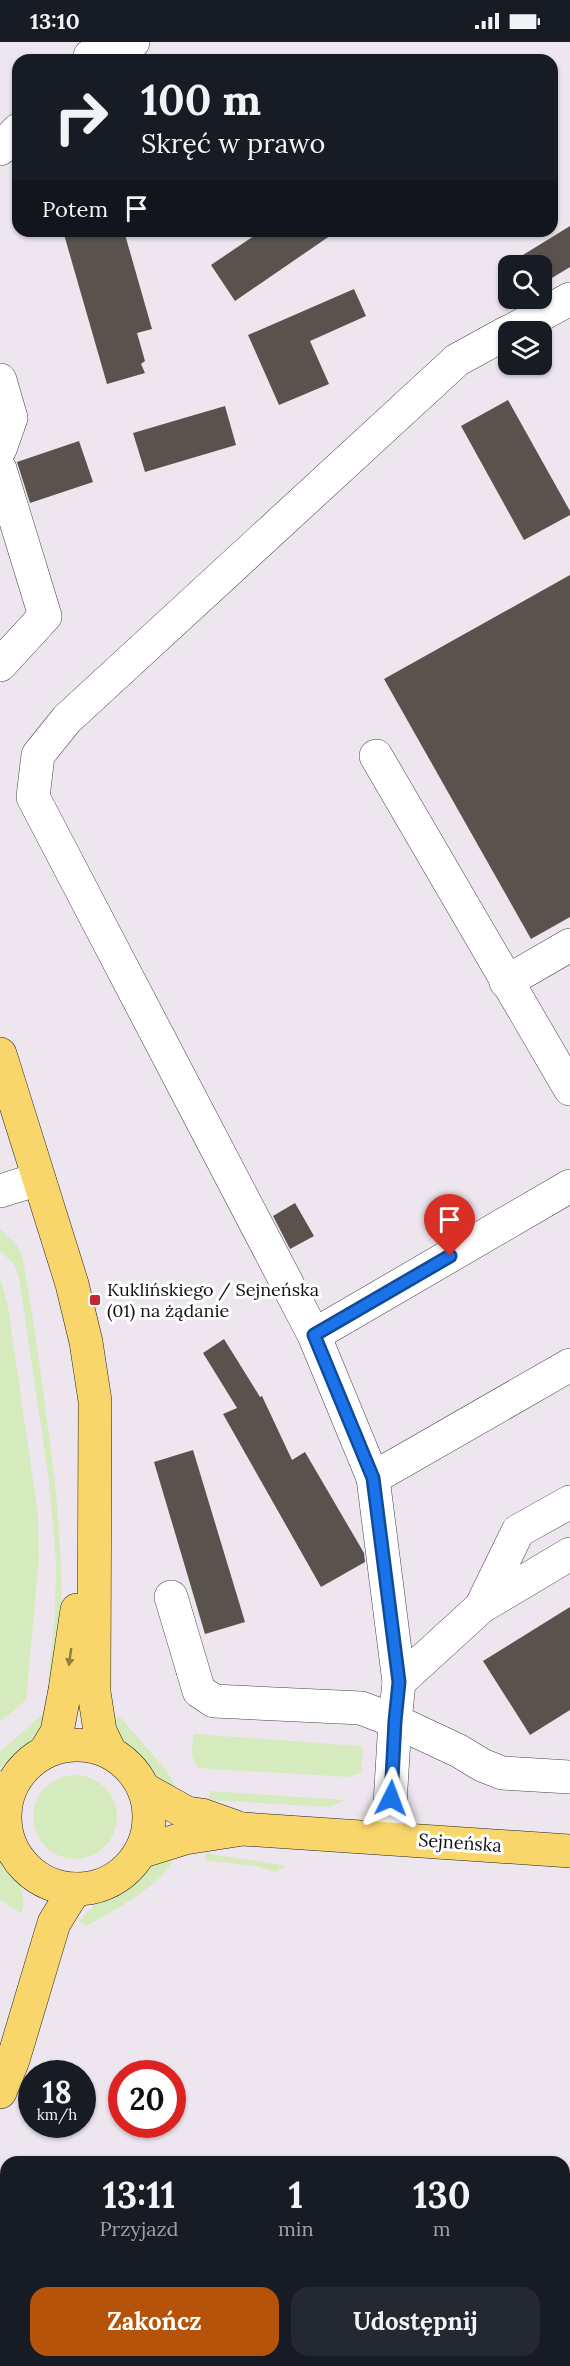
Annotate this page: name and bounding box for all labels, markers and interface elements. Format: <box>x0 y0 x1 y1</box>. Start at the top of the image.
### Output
text: 13:10 <box>30 7 80 35</box>
text: 100 m <box>141 73 261 127</box>
icon: right <box>42 78 120 156</box>
text: Skręć w prawo <box>141 126 325 160</box>
icon: arrive <box>120 192 153 225</box>
text: Potem <box>42 195 108 223</box>
map controls <box>498 255 552 375</box>
button: search <box>498 255 552 309</box>
button: layers <box>498 321 552 375</box>
pin <box>424 1194 475 1256</box>
icon: arrive <box>433 1203 466 1236</box>
place label: Kuklińskiego / Sejneńska (01) na żądanie <box>107 1278 319 1322</box>
marker: Kuklińskiego / Sejneńska (01) na żądanie <box>88 1293 102 1307</box>
one-way arrow <box>66 1647 75 1666</box>
position arrow <box>359 1766 423 1830</box>
street label: Sejneńska <box>418 1828 503 1857</box>
speed limit sign: 20 <box>108 2060 186 2138</box>
text: 18 <box>42 2073 72 2111</box>
text: km/h <box>37 2105 77 2124</box>
text: 13:11 <box>102 2172 175 2218</box>
text: 1 <box>288 2172 303 2218</box>
text: 130 <box>413 2172 471 2218</box>
text: Przyjazd <box>99 2216 179 2241</box>
text: min <box>278 2216 314 2241</box>
text: m <box>433 2216 451 2241</box>
button: Zakończ <box>30 2287 279 2356</box>
button: Udostępnij <box>291 2287 540 2356</box>

